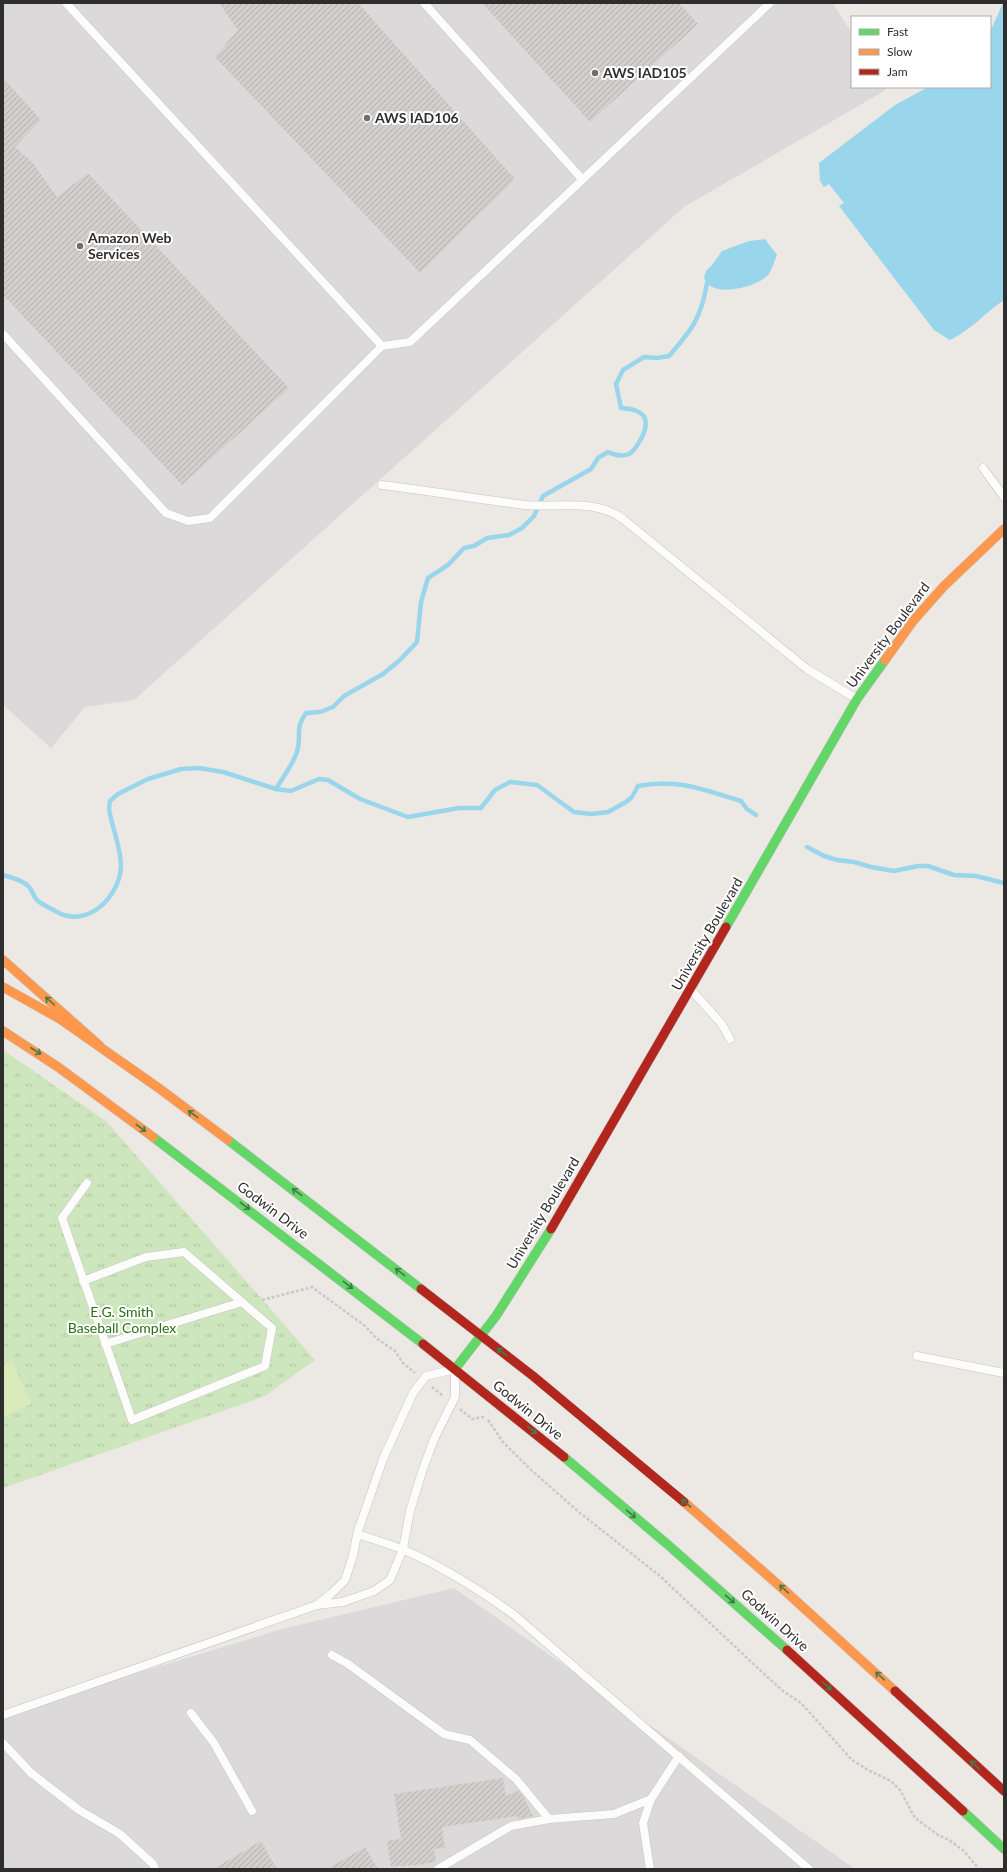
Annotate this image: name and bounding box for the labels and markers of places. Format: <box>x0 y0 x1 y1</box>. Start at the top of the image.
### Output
place label: AWS IAD105 <box>602 64 687 81</box>
marker: AWS IAD105 <box>590 68 600 78</box>
place label: AWS IAD106 <box>374 109 459 126</box>
marker: AWS IAD106 <box>362 113 372 123</box>
place label: Amazon Web Services <box>87 229 171 262</box>
marker: Amazon Web Services <box>75 241 85 251</box>

